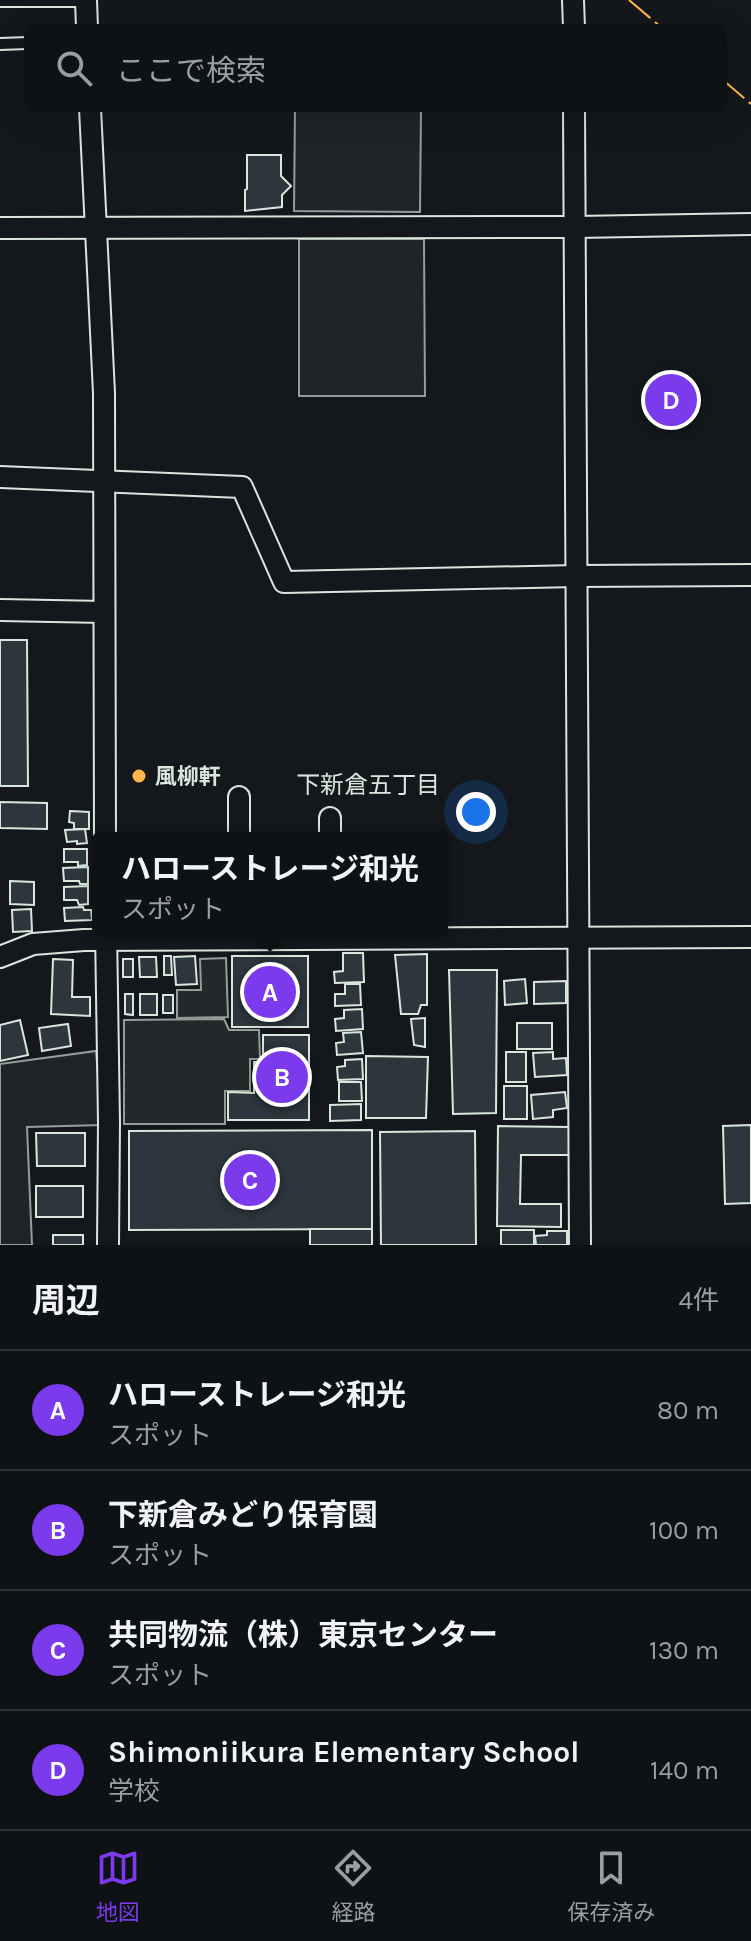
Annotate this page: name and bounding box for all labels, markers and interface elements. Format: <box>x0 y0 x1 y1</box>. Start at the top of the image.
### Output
search box <box>24 24 727 112</box>
icon: search <box>52 46 96 90</box>
text: ここで検索 <box>116 53 266 89</box>
pin: D <box>645 370 697 430</box>
place label: 風柳軒 <box>155 764 221 790</box>
marker: 風柳軒 <box>130 767 148 785</box>
district label: 下新倉五丁目 <box>296 771 440 799</box>
your location <box>456 792 496 832</box>
popup <box>92 832 448 936</box>
text: ハローストレージ和光 <box>121 851 419 887</box>
text: スポット <box>121 894 225 925</box>
pin: A <box>244 962 296 1022</box>
pin: B <box>256 1047 308 1107</box>
pin: C <box>224 1150 276 1210</box>
text: 周辺 <box>32 1281 100 1321</box>
text: 4件 <box>678 1285 719 1316</box>
text: ハローストレージ和光 <box>108 1377 406 1413</box>
text: A <box>50 1395 66 1426</box>
text: 80 m <box>657 1395 719 1426</box>
text: スポット <box>108 1420 212 1451</box>
text: 下新倉みどり保育園 <box>108 1497 378 1533</box>
text: B <box>50 1515 66 1546</box>
text: 100 m <box>649 1515 719 1546</box>
text: スポット <box>108 1540 212 1571</box>
text: 共同物流（株）東京センター <box>108 1617 498 1653</box>
text: C <box>50 1635 66 1666</box>
text: 130 m <box>649 1635 719 1666</box>
text: スポット <box>108 1660 212 1691</box>
text: Shimoniikura Elementary School <box>108 1734 579 1770</box>
text: D <box>49 1755 67 1786</box>
text: 140 m <box>650 1755 719 1786</box>
text: 学校 <box>108 1776 160 1807</box>
tab: 地図 <box>96 1846 140 1926</box>
tab: 経路 <box>331 1846 375 1926</box>
tab: 保存済み <box>567 1846 655 1926</box>

